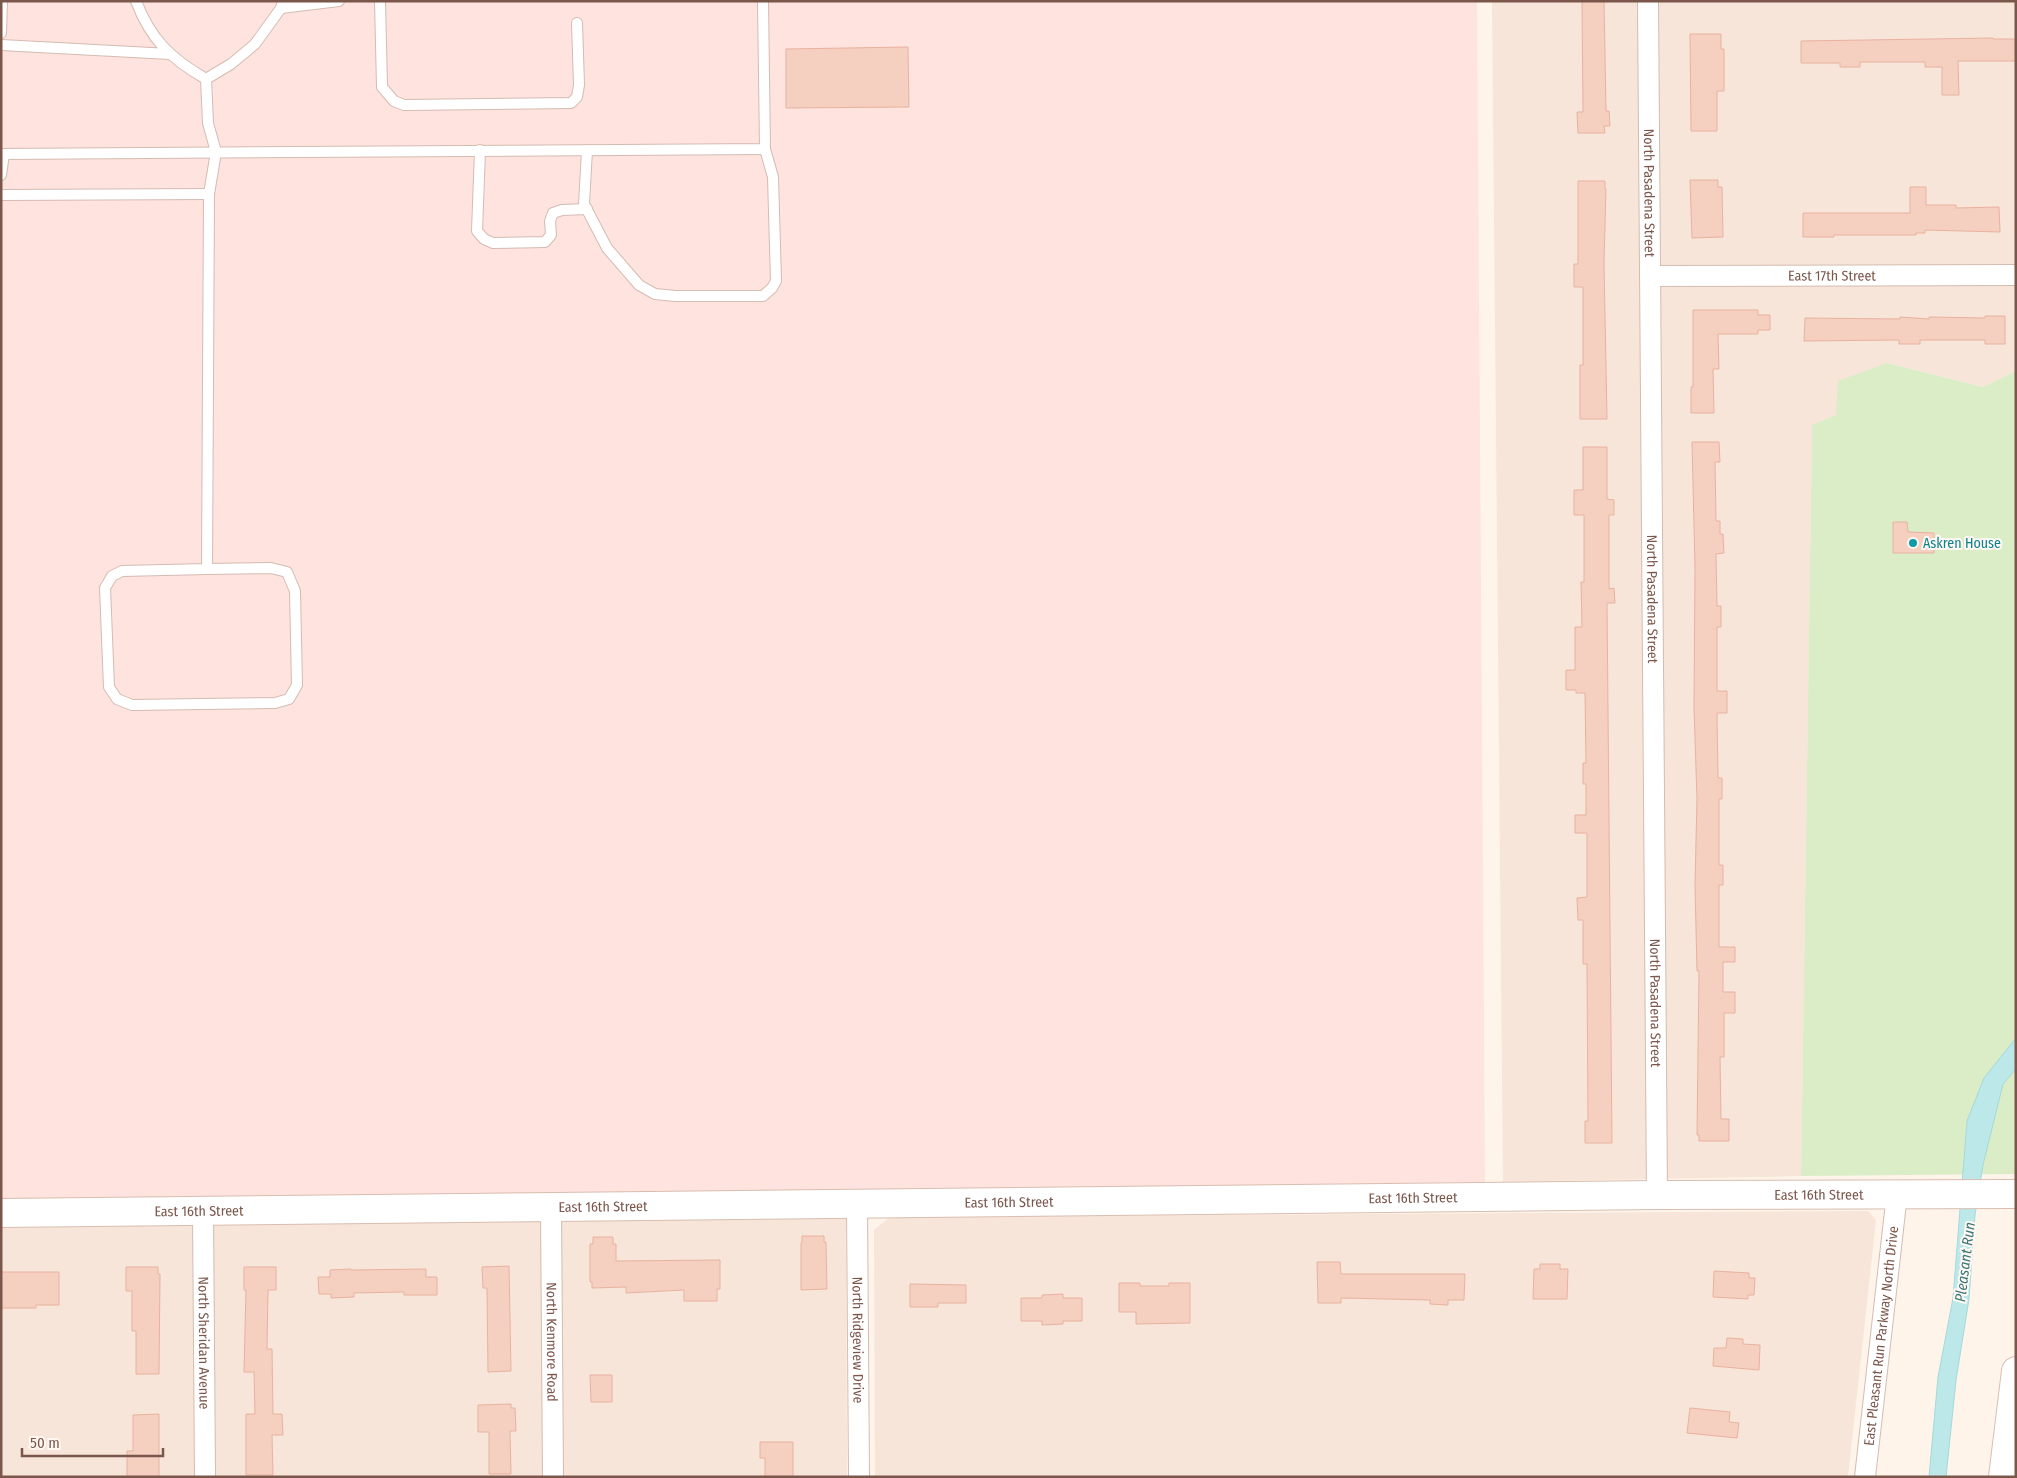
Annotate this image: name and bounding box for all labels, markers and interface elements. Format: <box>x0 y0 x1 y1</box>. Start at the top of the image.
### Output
street label: North Pasadena Street <box>1640 129 1658 258</box>
street label: East 17th Street <box>1788 267 1876 284</box>
street label: North Pasadena Street <box>1644 535 1661 664</box>
place label: Askren House <box>1923 535 2001 552</box>
marker: Askren House <box>1907 537 1919 549</box>
street label: North Pasadena Street <box>1647 939 1665 1068</box>
street label: East 16th Street <box>1774 1186 1864 1203</box>
street label: East 16th Street <box>1368 1189 1458 1207</box>
street label: East 16th Street <box>964 1193 1054 1211</box>
street label: East 16th Street <box>558 1197 648 1215</box>
street label: East 16th Street <box>154 1202 244 1220</box>
water label: Pleasant Run <box>1951 1221 1979 1303</box>
street label: East Pleasant Run Parkway North Drive <box>1860 1225 1902 1447</box>
street label: North Sheridan Avenue <box>195 1276 213 1410</box>
street label: North Ridgeview Drive <box>849 1277 867 1404</box>
street label: North Kenmore Road <box>543 1282 561 1402</box>
scale bar <box>22 1426 164 1458</box>
text: 50 m <box>30 1434 60 1452</box>

